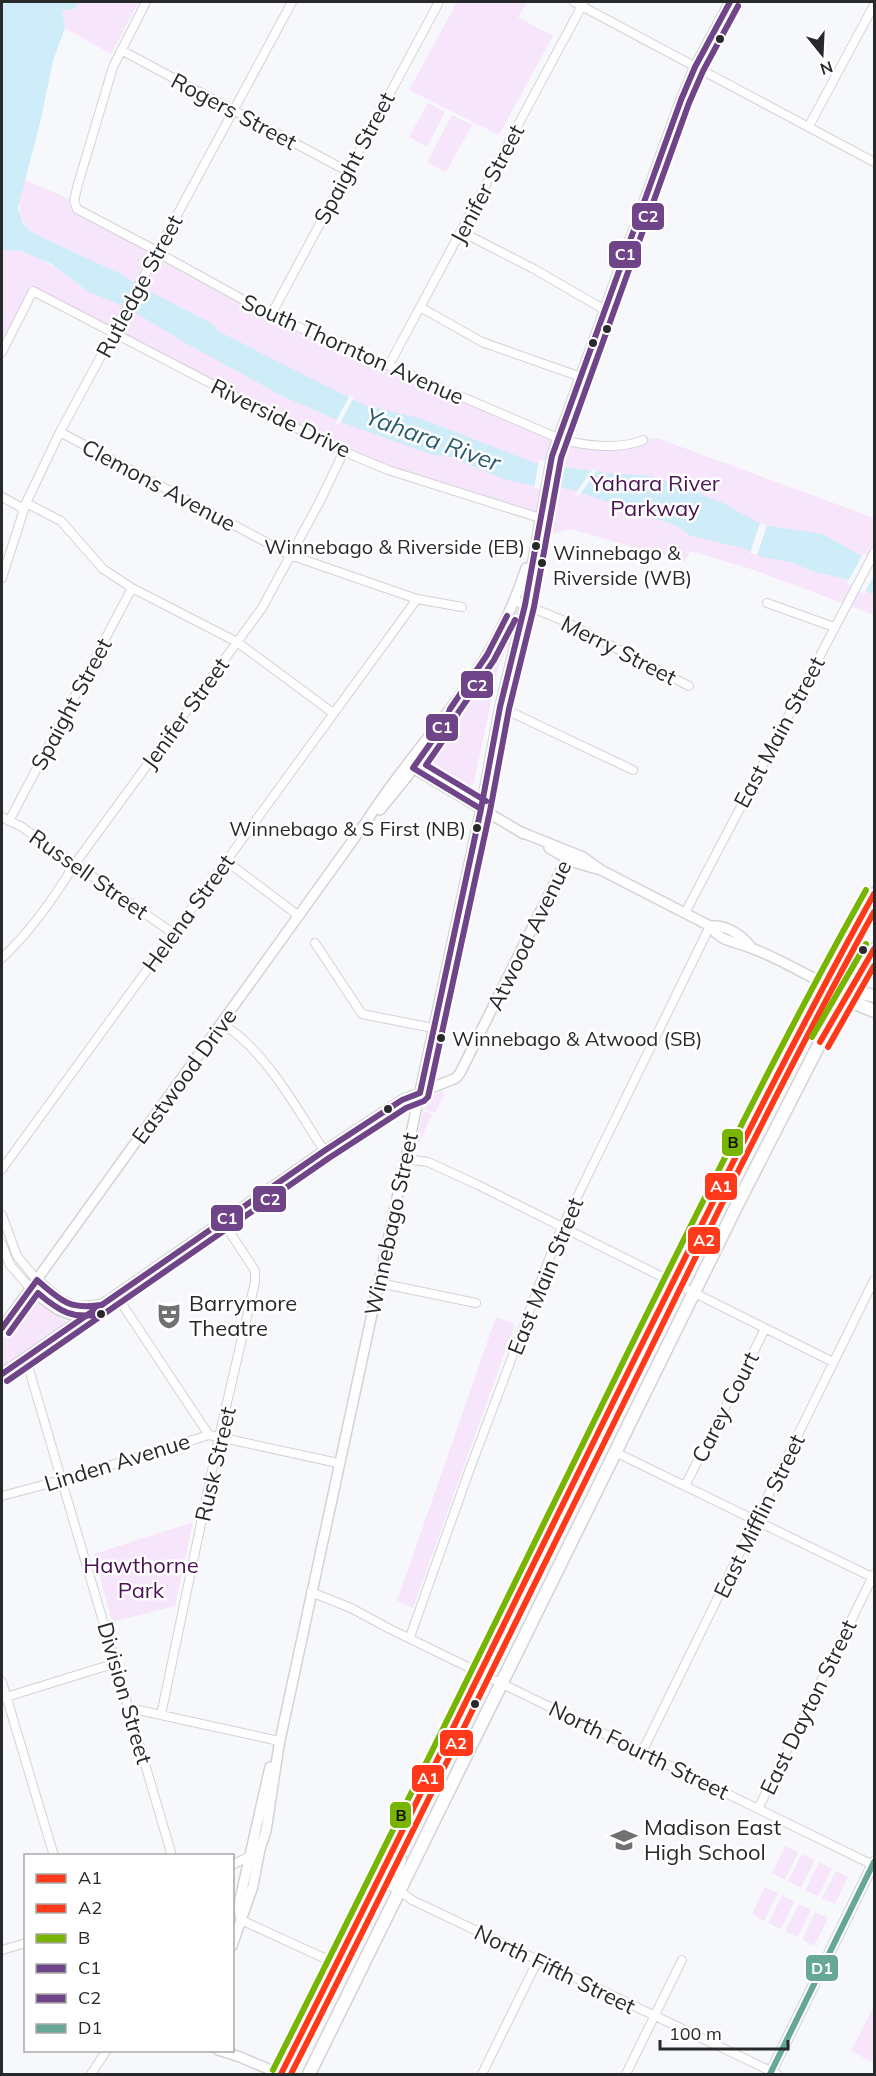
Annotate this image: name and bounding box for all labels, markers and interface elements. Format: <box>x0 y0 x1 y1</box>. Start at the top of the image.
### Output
north arrow <box>792 24 852 84</box>
unlabelled marker <box>714 33 726 45</box>
text: N <box>818 57 835 80</box>
street label: Rogers Street <box>166 66 302 156</box>
street label: Spaight Street <box>307 87 401 229</box>
street label: Jenifer Street <box>444 119 530 248</box>
line badge: C2 <box>631 202 665 231</box>
text: C2 <box>638 206 658 226</box>
street label: Rutledge Street <box>90 209 189 362</box>
line badge: C1 <box>608 240 642 269</box>
text: C1 <box>615 244 635 264</box>
street label: South Thornton Avenue <box>238 287 468 411</box>
unlabelled marker <box>601 323 613 335</box>
unlabelled marker <box>587 337 599 349</box>
street label: Riverside Drive <box>207 372 355 464</box>
water label: Yahara River <box>361 401 506 478</box>
street label: Clemons Avenue <box>77 433 241 537</box>
park label: Yahara River Parkway <box>589 469 720 522</box>
place label: Winnebago & Riverside (EB) <box>264 534 525 559</box>
marker: Winnebago & Riverside (EB) <box>530 540 542 552</box>
place label: Winnebago & Riverside (WB) <box>553 540 692 590</box>
marker: Winnebago & Riverside (WB) <box>536 557 548 569</box>
street label: Merry Street <box>557 609 682 691</box>
street label: Spaight Street <box>24 633 118 775</box>
street label: East Main Street <box>727 651 831 812</box>
street label: Jenifer Street <box>135 652 235 774</box>
line badge: C2 <box>460 670 494 699</box>
text: C2 <box>467 675 487 695</box>
line badge: C1 <box>425 713 459 742</box>
text: C1 <box>432 717 452 737</box>
place label: Winnebago & S First (NB) <box>229 816 466 841</box>
marker: Winnebago & S First (NB) <box>471 822 483 834</box>
street label: Russell Street <box>24 823 154 925</box>
street label: Helena Street <box>136 848 240 977</box>
street label: Atwood Avenue <box>481 855 577 1015</box>
unlabelled marker <box>857 944 869 956</box>
street label: Eastwood Drive <box>125 1003 243 1149</box>
place label: Winnebago & Atwood (SB) <box>452 1026 702 1051</box>
marker: Winnebago & Atwood (SB) <box>435 1032 447 1044</box>
unlabelled marker <box>382 1103 394 1115</box>
line badge: B <box>721 1128 744 1157</box>
street label: Winnebago Street <box>358 1130 424 1318</box>
text: B <box>727 1132 739 1152</box>
line badge: A1 <box>704 1172 738 1201</box>
text: A1 <box>710 1176 732 1196</box>
line badge: C2 <box>252 1185 287 1213</box>
text: C2 <box>260 1189 280 1209</box>
street label: East Main Street <box>501 1193 589 1359</box>
line badge: C1 <box>210 1204 244 1232</box>
text: C1 <box>217 1208 237 1228</box>
line badge: A2 <box>687 1226 721 1255</box>
text: A2 <box>693 1230 715 1250</box>
place label: Barrymore Theatre <box>189 1289 297 1342</box>
theatre icon: Barrymore Theatre <box>154 1301 184 1331</box>
unlabelled marker <box>95 1308 107 1320</box>
street label: Carey Court <box>685 1347 765 1467</box>
street label: Rusk Street <box>188 1404 242 1524</box>
street label: Linden Avenue <box>41 1427 193 1497</box>
street label: East Mifflin Street <box>707 1429 811 1602</box>
park label: Hawthorne Park <box>83 1551 199 1604</box>
street label: East Dayton Street <box>753 1615 863 1799</box>
street label: Division Street <box>91 1619 159 1768</box>
street label: North Fourth Street <box>544 1694 734 1806</box>
unlabelled marker <box>469 1698 481 1710</box>
line badge: A2 <box>439 1729 474 1757</box>
text: A2 <box>445 1733 467 1753</box>
line badge: A1 <box>411 1764 445 1793</box>
text: A1 <box>417 1768 439 1788</box>
line badge: B <box>389 1801 412 1829</box>
text: B <box>395 1805 407 1825</box>
place label: Madison East High School <box>644 1813 781 1866</box>
school or university icon: Madison East High School <box>609 1825 639 1855</box>
legend <box>24 1854 234 2052</box>
text: A1 <box>78 1866 102 1889</box>
text: A2 <box>78 1896 102 1919</box>
street label: North Fifth Street <box>470 1918 640 2020</box>
text: B <box>78 1926 90 1949</box>
line badge: D1 <box>805 1954 839 1982</box>
text: C1 <box>78 1956 101 1979</box>
text: D1 <box>811 1958 833 1978</box>
text: C2 <box>78 1986 101 2009</box>
scale bar <box>660 2013 788 2051</box>
text: D1 <box>78 2016 102 2039</box>
text: 100 m <box>669 2022 722 2045</box>

